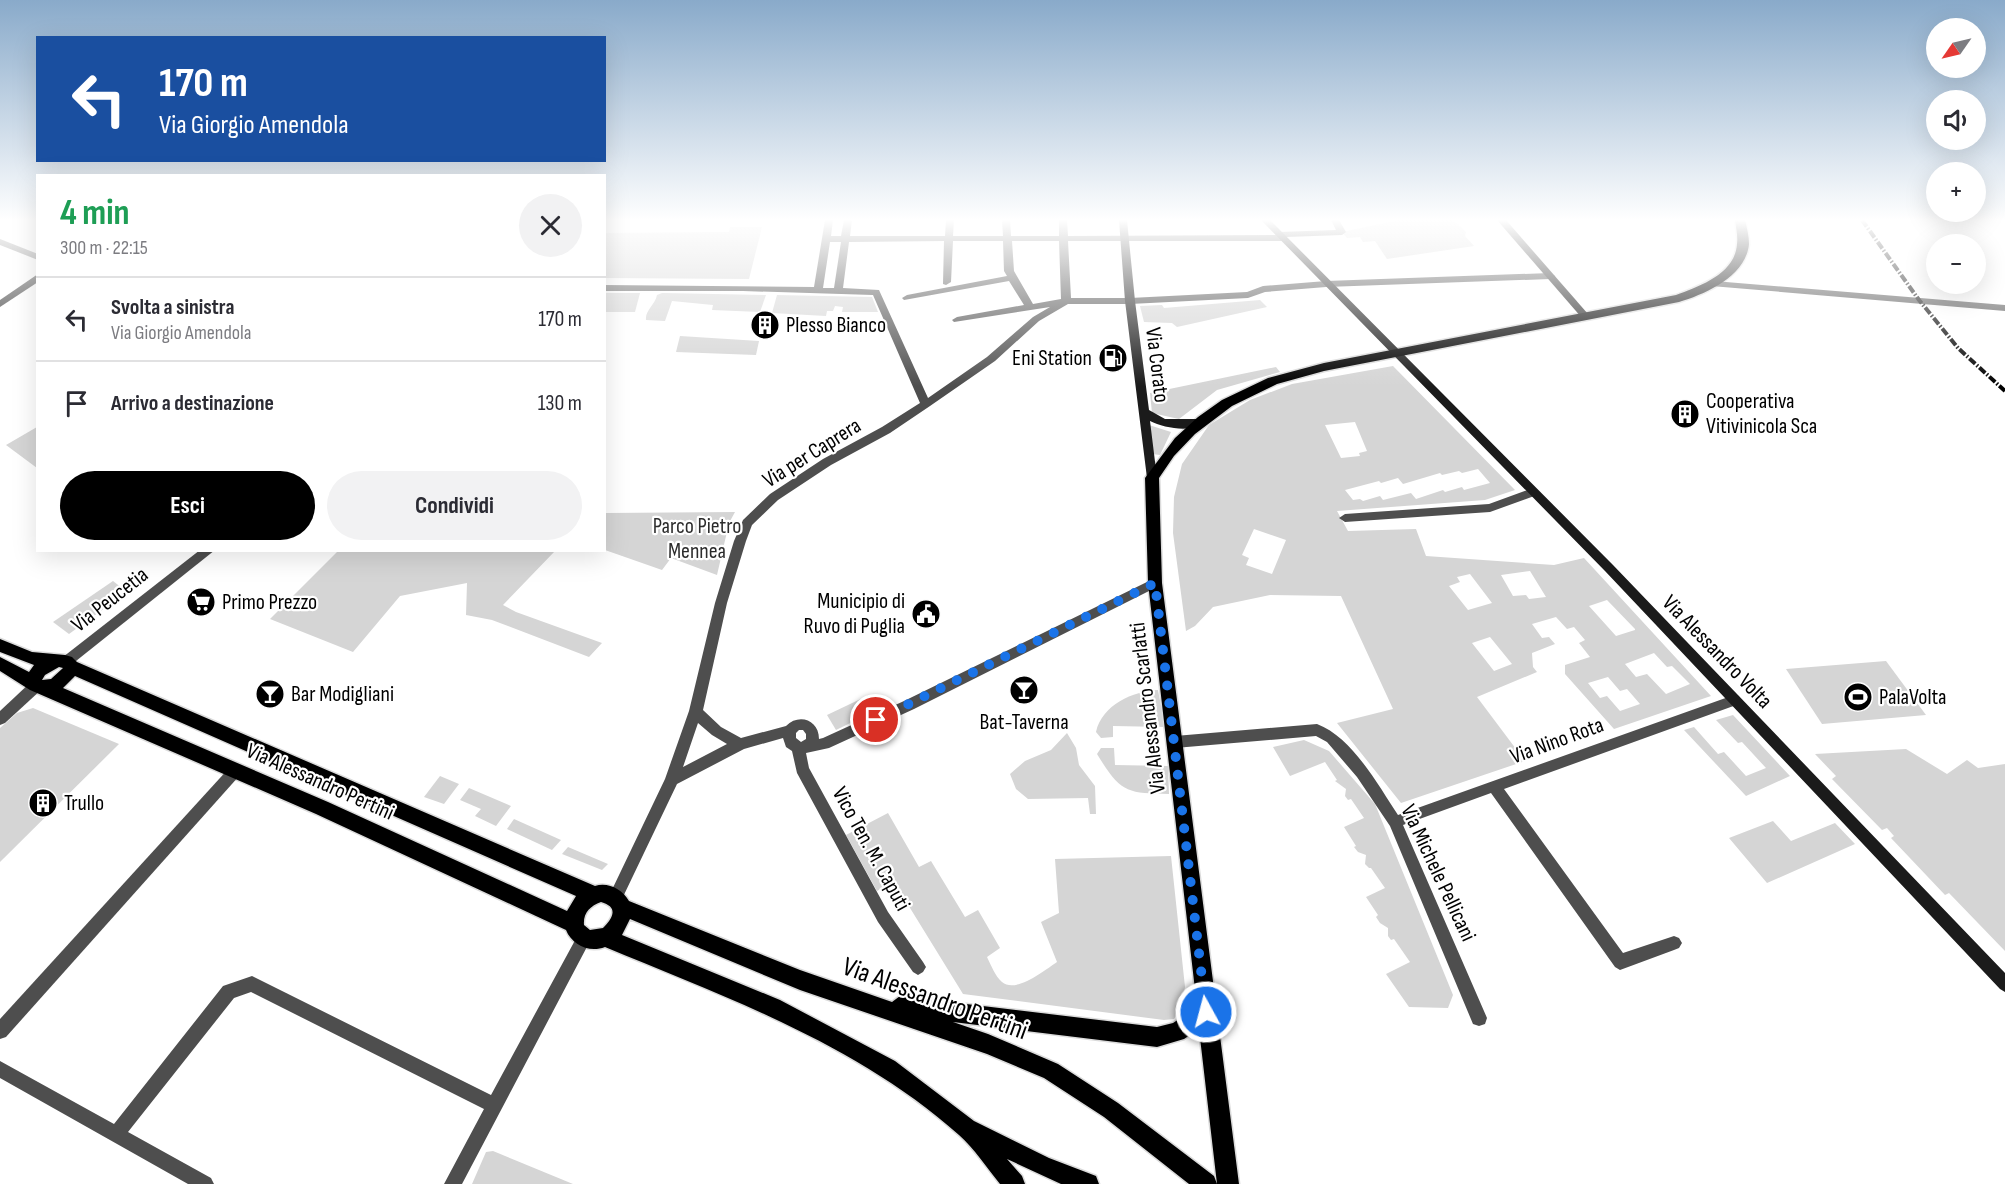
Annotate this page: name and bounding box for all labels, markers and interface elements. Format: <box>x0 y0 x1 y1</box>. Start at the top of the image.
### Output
north arrow <box>1926 18 1986 78</box>
map controls <box>1926 18 1986 294</box>
text: 170 m <box>159 58 248 109</box>
icon: left <box>60 60 138 138</box>
button: sound <box>1926 90 1986 150</box>
text: Via Giorgio Amendola <box>159 109 349 141</box>
button: + <box>1926 162 1986 222</box>
text: 4 min <box>60 192 130 235</box>
button: close <box>519 194 582 257</box>
button: − <box>1926 234 1986 294</box>
text: 300 m · 22:15 <box>60 236 148 260</box>
text: Svolta a sinistra <box>111 294 234 321</box>
icon: left <box>60 303 93 336</box>
text: 170 m <box>538 306 582 333</box>
building icon: Plesso Bianco <box>749 309 781 341</box>
place label: Plesso Bianco <box>786 312 886 339</box>
text: Via Giorgio Amendola <box>111 321 251 345</box>
street label: Via Corato <box>1139 326 1175 404</box>
fuel station icon: Eni Station <box>1097 342 1129 374</box>
place label: Eni Station <box>1012 345 1092 372</box>
icon: arrive <box>60 387 93 420</box>
place label: Cooperativa Vitivinicola Sca <box>1706 388 1817 440</box>
text: Arrivo a destinazione <box>111 390 274 417</box>
text: 130 m <box>538 390 582 417</box>
building icon: Cooperativa Vitivinicola Sca <box>1669 398 1701 430</box>
street label: Via per Caprera <box>758 412 866 494</box>
button: Esci <box>60 471 315 540</box>
button: Condividi <box>327 471 582 540</box>
park label: Parco Pietro Mennea <box>653 513 741 565</box>
street label: Via Peucetia <box>66 562 154 638</box>
supermarket icon: Primo Prezzo <box>185 586 217 618</box>
place label: Municipio di Ruvo di Puglia <box>804 588 905 640</box>
place label: Primo Prezzo <box>222 589 317 616</box>
street label: Via Alessandro Volta <box>1656 590 1778 714</box>
public building icon: Municipio di Ruvo di Puglia <box>910 598 942 630</box>
street label: Via Alessandro Scarlatti <box>1124 621 1172 795</box>
bar icon: Bat-Taverna <box>1008 674 1040 706</box>
bar icon: Bar Modigliani <box>254 678 286 710</box>
place label: Bar Modigliani <box>291 681 394 708</box>
sports icon: PalaVolta <box>1842 681 1874 713</box>
place label: PalaVolta <box>1879 684 1947 711</box>
pin <box>850 694 901 745</box>
icon: arrive <box>859 703 892 736</box>
place label: Bat-Taverna <box>979 709 1069 736</box>
street label: Via Nino Rota <box>1507 712 1607 770</box>
street label: Via Alessandro Pertini <box>242 737 398 827</box>
street label: Vico Ten. M. Caputi <box>826 782 916 916</box>
building icon: Trullo <box>27 787 59 819</box>
place label: Trullo <box>64 790 104 817</box>
street label: Via Michele Pellicani <box>1394 800 1482 946</box>
street label: Via Alessandro Pertini <box>838 951 1032 1047</box>
position arrow <box>1174 980 1238 1044</box>

